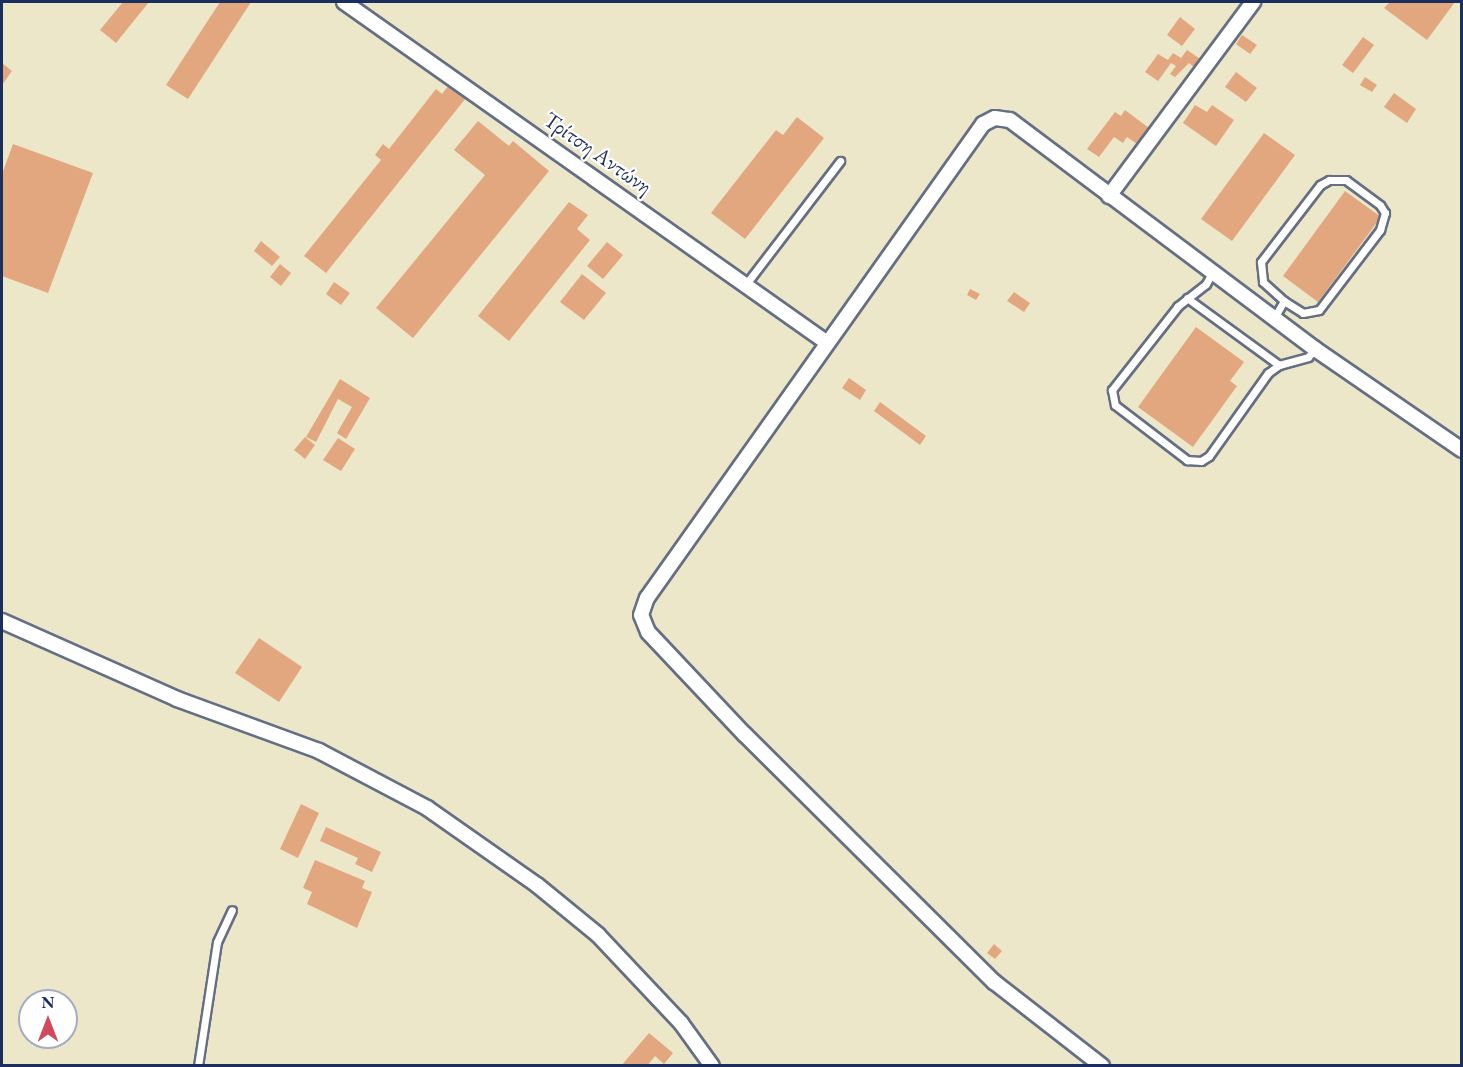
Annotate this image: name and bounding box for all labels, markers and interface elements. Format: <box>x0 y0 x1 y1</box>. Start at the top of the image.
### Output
street label: Τρίτση Αντώνη <box>539 106 657 200</box>
north arrow <box>18 989 78 1049</box>
text: N <box>42 992 54 1013</box>

